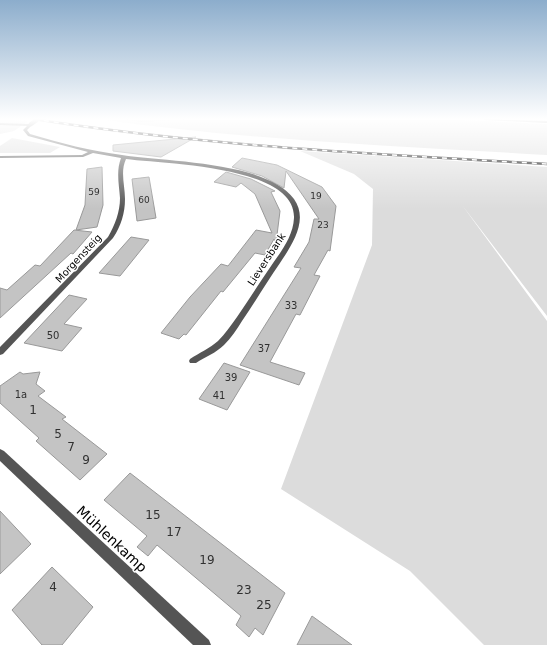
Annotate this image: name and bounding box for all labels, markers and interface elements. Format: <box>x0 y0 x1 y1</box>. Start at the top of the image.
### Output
house number: 59 <box>88 187 100 197</box>
house number: 19 <box>310 191 322 201</box>
house number: 60 <box>138 195 150 205</box>
house number: 23 <box>317 220 329 230</box>
street label: Lieversbank <box>245 231 288 288</box>
street label: Morgensteig <box>53 232 104 285</box>
house number: 33 <box>285 300 297 311</box>
house number: 50 <box>47 330 59 341</box>
house number: 37 <box>258 343 270 354</box>
house number: 39 <box>225 372 237 383</box>
house number: 1a <box>15 389 27 400</box>
house number: 41 <box>213 390 225 401</box>
house number: 1 <box>29 403 37 417</box>
house number: 5 <box>54 427 62 441</box>
house number: 7 <box>67 440 75 454</box>
house number: 9 <box>82 453 90 467</box>
street label: Mühlenkamp <box>74 502 151 576</box>
house number: 15 <box>145 508 161 522</box>
house number: 17 <box>166 525 182 539</box>
house number: 19 <box>199 553 215 567</box>
house number: 4 <box>49 580 57 594</box>
house number: 23 <box>236 583 252 597</box>
house number: 25 <box>256 598 272 612</box>

